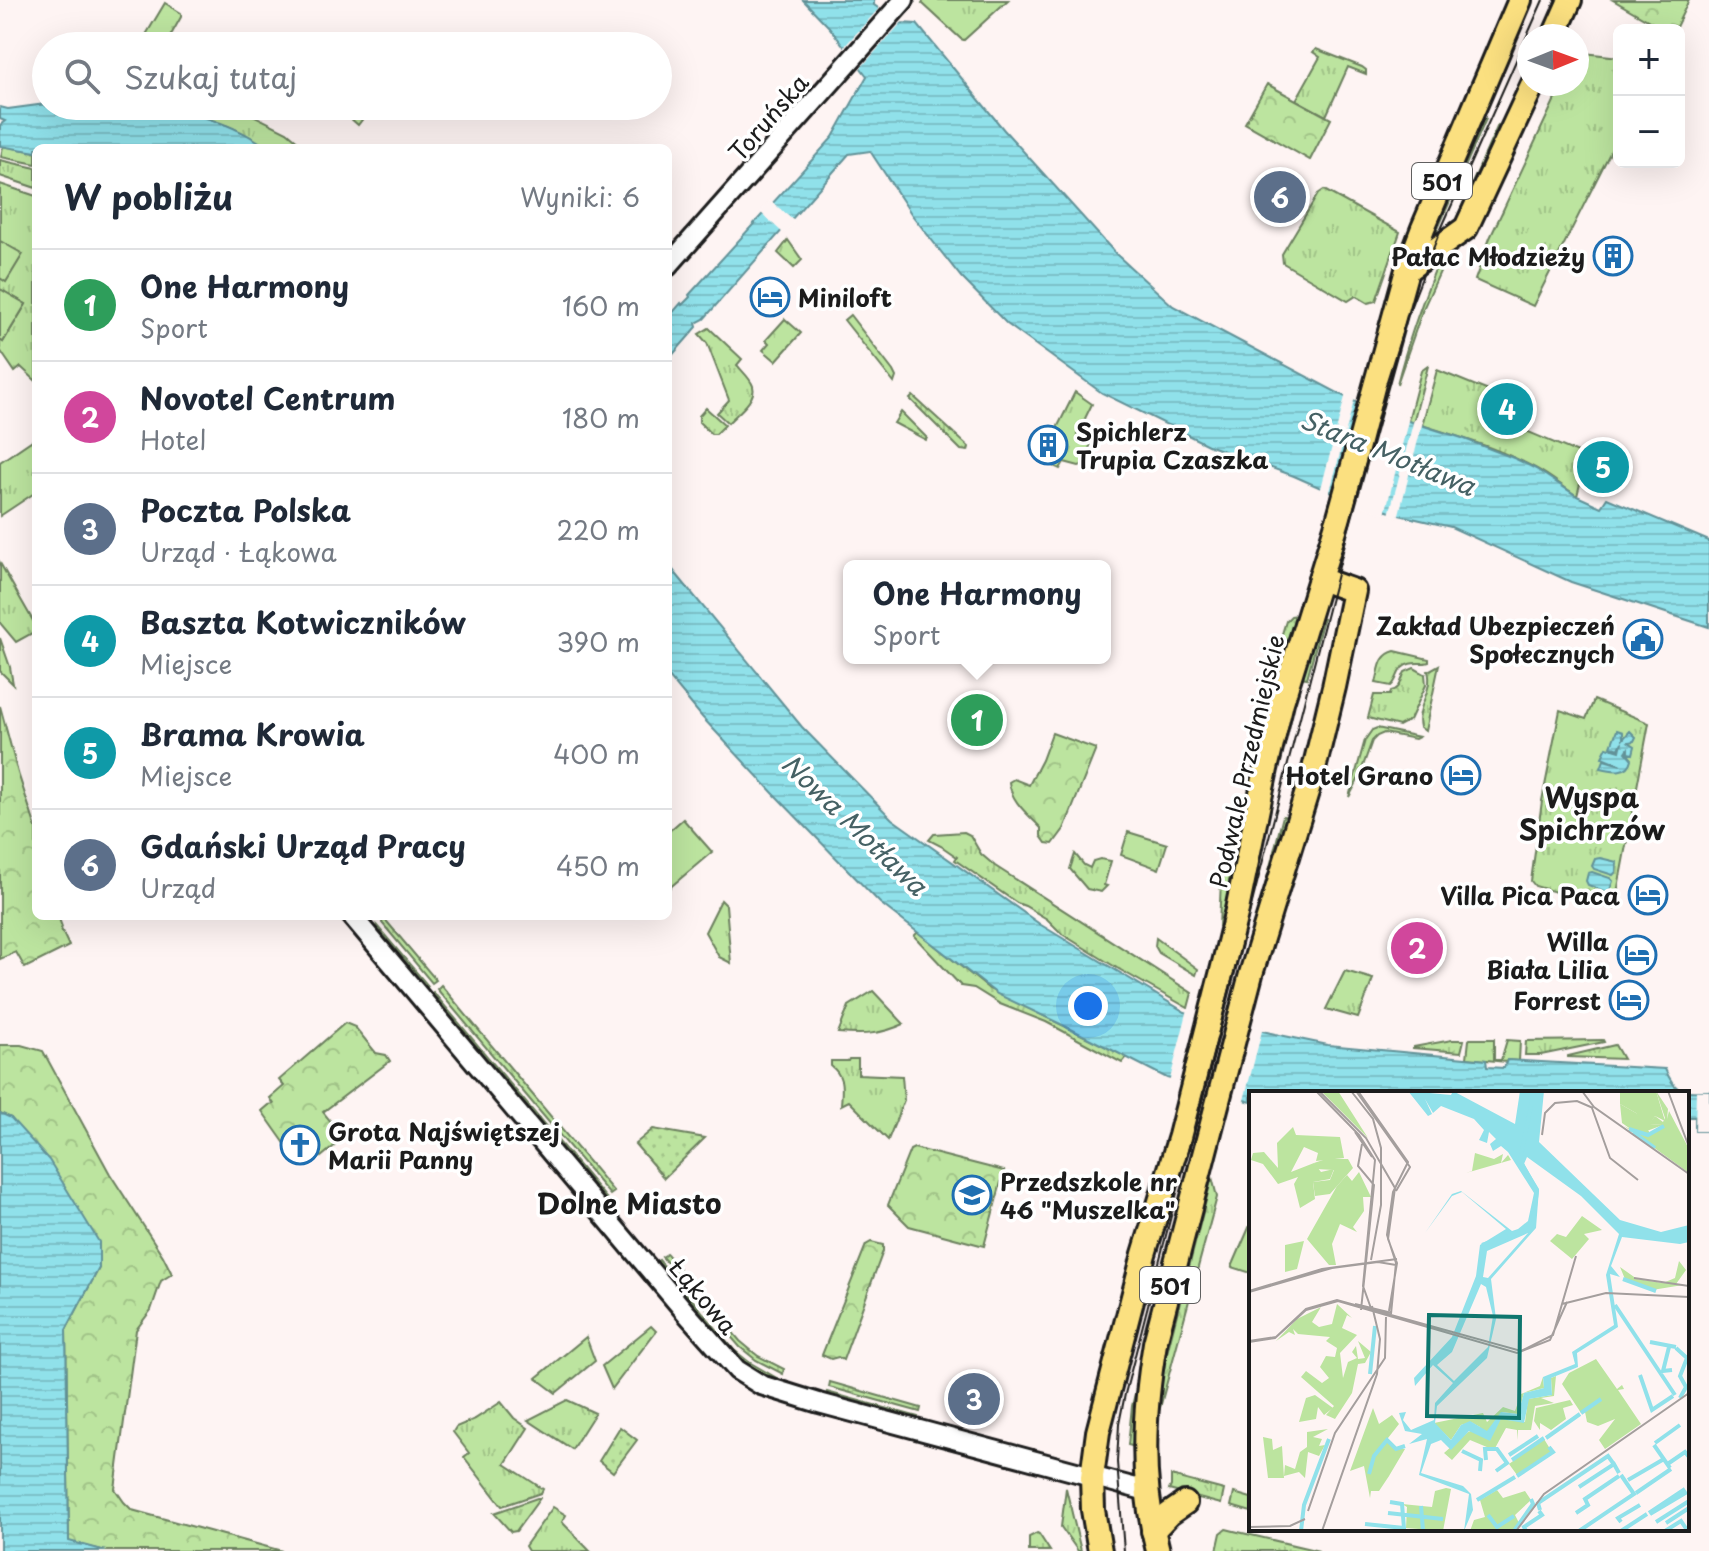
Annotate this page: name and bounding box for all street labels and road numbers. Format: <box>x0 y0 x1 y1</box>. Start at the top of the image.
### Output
street label: Toruńska <box>720 65 816 169</box>
road number: 501 <box>1412 163 1472 199</box>
street label: Podwale Przedmiejskie <box>1199 631 1293 891</box>
street label: Łąkowa <box>661 1250 746 1342</box>
road number: 501 <box>1140 1267 1200 1303</box>

